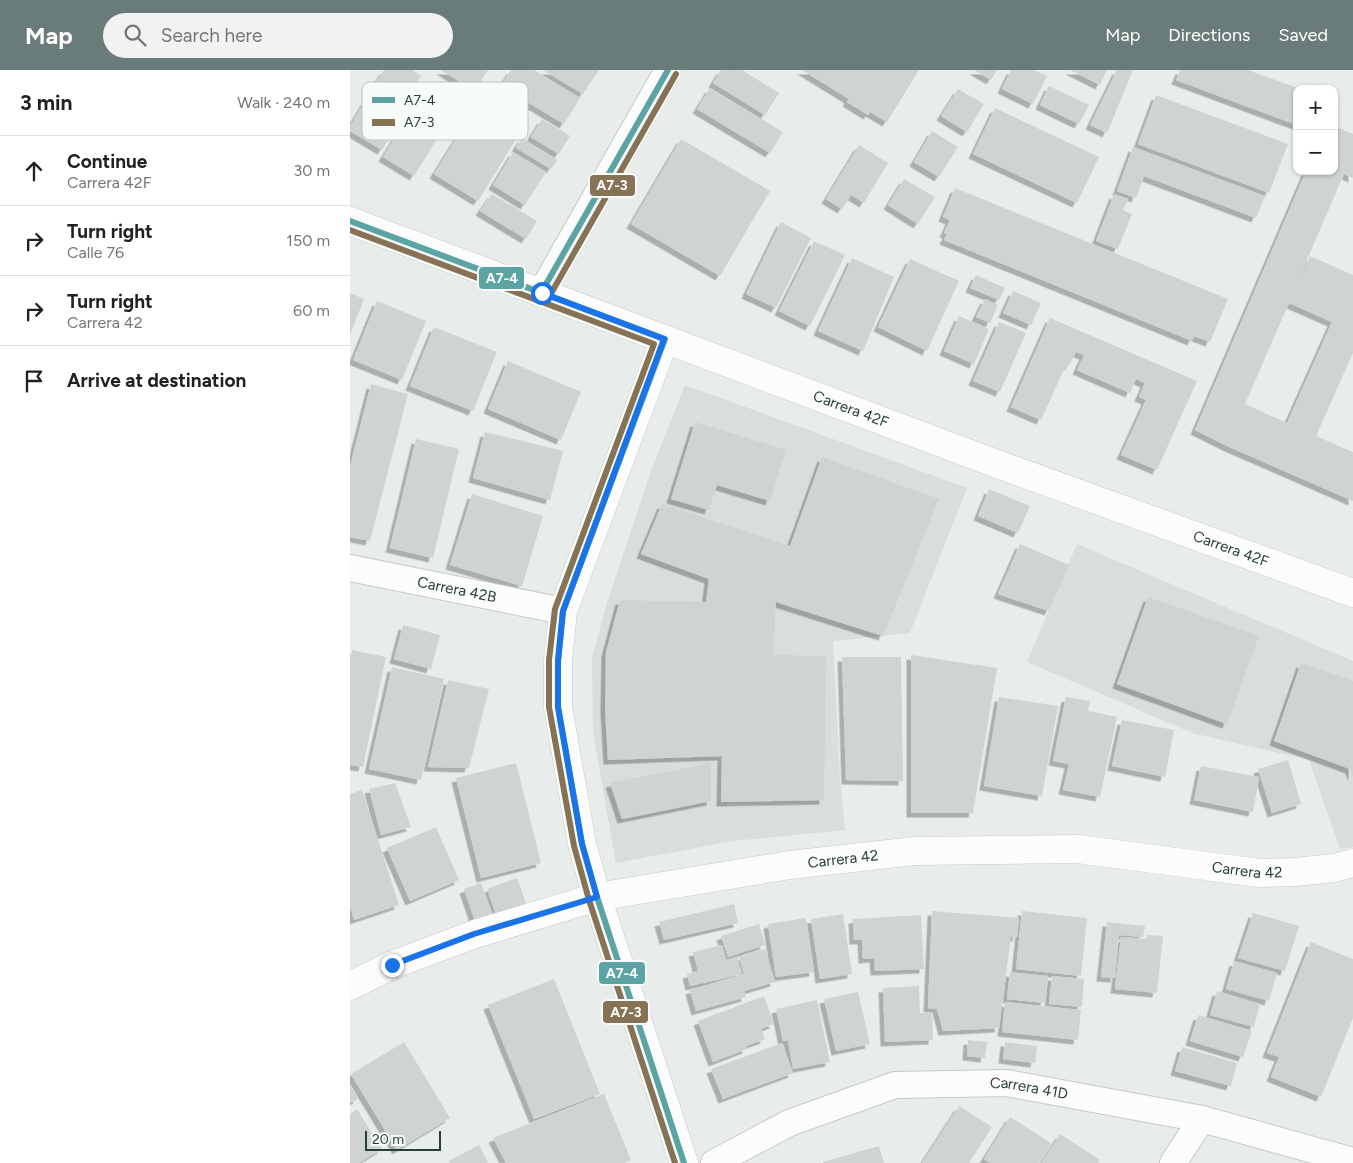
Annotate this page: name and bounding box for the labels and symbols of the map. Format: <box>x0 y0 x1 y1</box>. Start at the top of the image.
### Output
legend <box>362 82 528 140</box>
text: A7-4 <box>404 92 436 109</box>
text: A7-3 <box>404 114 434 131</box>
line badge: A7-3 <box>589 174 636 197</box>
text: A7-3 <box>596 177 628 194</box>
line badge: A7-4 <box>478 266 525 290</box>
text: A7-4 <box>486 270 518 287</box>
route start <box>531 282 554 305</box>
street label: Carrera 42F <box>811 387 891 431</box>
street label: Carrera 42F <box>1191 527 1271 571</box>
street label: Carrera 42B <box>416 573 498 606</box>
street label: Carrera 42 <box>807 846 879 872</box>
street label: Carrera 42 <box>1211 858 1283 882</box>
route end <box>381 954 404 977</box>
line badge: A7-4 <box>598 961 646 985</box>
text: A7-4 <box>606 965 638 982</box>
line badge: A7-3 <box>602 1000 649 1024</box>
text: A7-3 <box>610 1004 642 1021</box>
street label: Carrera 41D <box>990 1074 1070 1103</box>
scale bar <box>365 1128 441 1151</box>

